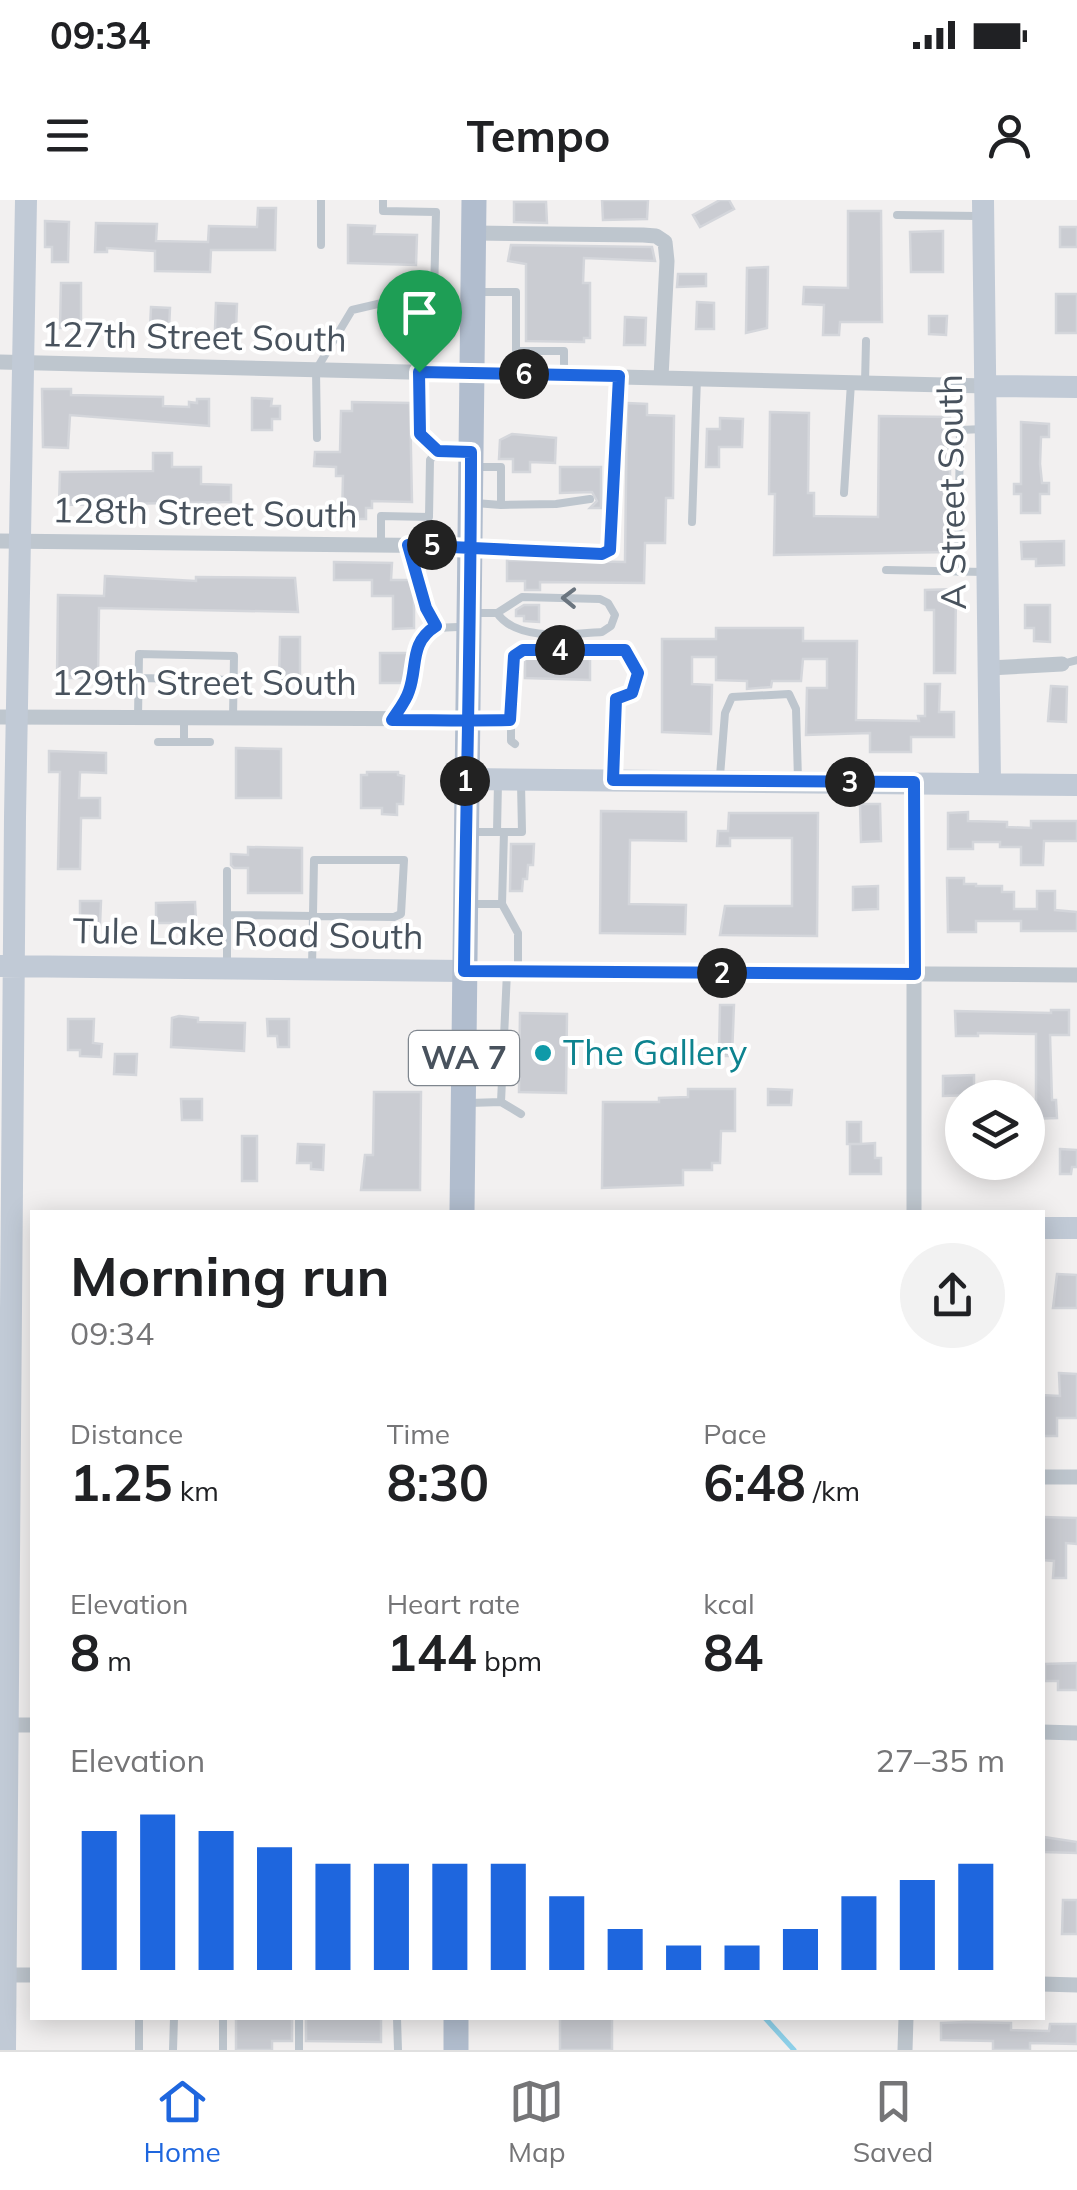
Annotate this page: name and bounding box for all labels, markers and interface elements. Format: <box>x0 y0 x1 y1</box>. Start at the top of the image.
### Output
text: 09:34 <box>50 11 151 59</box>
text: Tempo <box>466 107 611 163</box>
icon: menu <box>40 108 95 163</box>
icon: person <box>982 108 1037 163</box>
pin <box>377 270 462 373</box>
icon: arrive <box>392 285 447 340</box>
street label: 127th Street South <box>41 311 347 361</box>
pin: 6 <box>499 349 549 399</box>
text: 6 <box>516 356 532 391</box>
street label: A Street South <box>927 374 975 610</box>
street label: 128th Street South <box>52 487 358 537</box>
pin: 5 <box>407 520 457 570</box>
text: 5 <box>424 527 440 562</box>
one-way arrow <box>561 588 577 609</box>
pin: 4 <box>535 625 585 675</box>
text: 4 <box>552 632 568 667</box>
street label: 129th Street South <box>51 660 357 704</box>
pin: 1 <box>440 756 490 806</box>
pin: 3 <box>825 757 875 807</box>
text: 1 <box>457 763 473 798</box>
text: 3 <box>842 764 858 799</box>
street label: Tule Lake Road South <box>72 908 424 958</box>
pin: 2 <box>697 948 747 998</box>
text: 2 <box>714 955 730 990</box>
place label: The Gallery <box>563 1030 748 1074</box>
road number: WA 7 <box>409 1031 519 1085</box>
marker: The Gallery <box>532 1042 554 1064</box>
map controls <box>945 1080 1045 1180</box>
button: layers <box>945 1080 1045 1180</box>
text: Morning run <box>70 1241 390 1310</box>
button: share <box>900 1243 1005 1348</box>
text: 09:34 <box>70 1313 154 1353</box>
text: Distance <box>70 1416 183 1451</box>
text: Time <box>387 1416 450 1451</box>
text: Pace <box>703 1416 767 1451</box>
text: 1.25 <box>70 1451 172 1514</box>
text: 8:30 <box>387 1451 489 1514</box>
text: 6:48 <box>703 1451 806 1514</box>
text: km <box>172 1473 219 1508</box>
text: /km <box>806 1473 860 1508</box>
text: Elevation <box>70 1586 188 1621</box>
text: Heart rate <box>387 1586 520 1621</box>
text: kcal <box>703 1586 755 1621</box>
text: 8 <box>70 1621 100 1684</box>
text: 144 <box>387 1621 477 1684</box>
text: 84 <box>703 1621 763 1684</box>
text: m <box>100 1643 132 1678</box>
text: bpm <box>477 1643 542 1678</box>
text: Elevation <box>70 1740 205 1780</box>
text: 27–35 m <box>876 1740 1005 1780</box>
tab: Home <box>144 2074 221 2169</box>
tab: Map <box>508 2074 566 2169</box>
tab: Saved <box>853 2074 933 2169</box>

